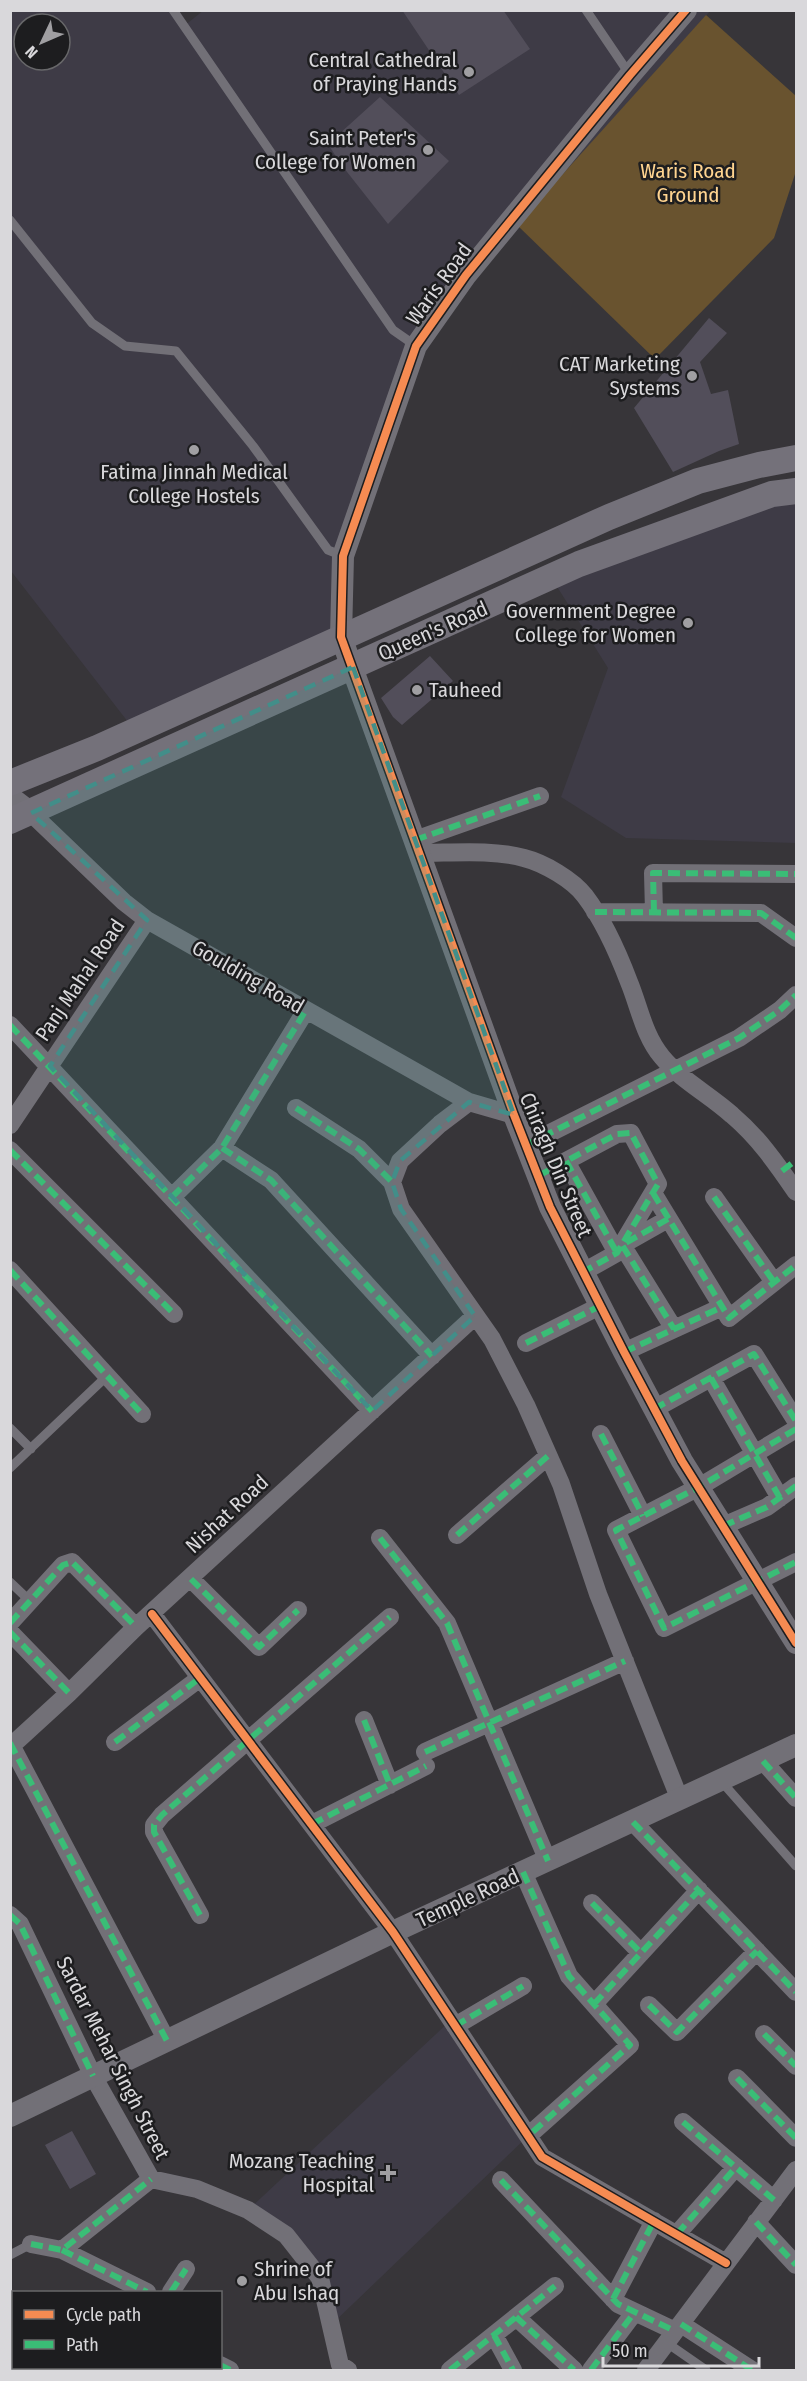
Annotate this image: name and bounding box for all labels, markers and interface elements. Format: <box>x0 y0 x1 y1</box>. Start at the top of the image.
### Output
north arrow <box>12 12 72 72</box>
text: N <box>21 42 42 62</box>
place label: Central Cathedral of Praying Hands <box>309 47 457 97</box>
marker: Central Cathedral of Praying Hands <box>462 65 476 79</box>
place label: Saint Peter's College for Women <box>255 125 416 175</box>
marker: Saint Peter's College for Women <box>421 143 435 157</box>
park label: Waris Road Ground <box>640 158 736 208</box>
street label: Waris Road <box>400 238 478 330</box>
place label: CAT Marketing Systems <box>559 351 680 401</box>
marker: CAT Marketing Systems <box>685 369 699 383</box>
marker: Fatima Jinnah Medical College Hostels <box>187 443 201 457</box>
place label: Fatima Jinnah Medical College Hostels <box>100 459 288 509</box>
street label: Queen's Road <box>374 595 492 667</box>
place label: Government Degree College for Women <box>506 598 676 648</box>
marker: Government Degree College for Women <box>681 616 695 630</box>
place label: Tauheed <box>429 677 502 703</box>
marker: Tauheed <box>410 683 424 697</box>
street label: Panj Mahal Road <box>30 914 130 1046</box>
street label: Goulding Road <box>187 934 309 1020</box>
street label: Chiragh Din Street <box>514 1089 598 1241</box>
street label: Nishat Road <box>180 1469 274 1559</box>
street label: Temple Road <box>412 1863 524 1933</box>
street label: Sardar Mehar Singh Street <box>50 1952 176 2164</box>
place label: Mozang Teaching Hospital <box>229 2148 374 2198</box>
marker: Mozang Teaching Hospital <box>379 2164 397 2182</box>
place label: Shrine of Abu Ishaq <box>254 2256 339 2306</box>
marker: Shrine of Abu Ishaq <box>235 2274 249 2288</box>
legend <box>12 2291 222 2369</box>
text: Cycle path <box>66 2304 141 2326</box>
scale bar <box>603 2330 759 2368</box>
text: Path <box>66 2334 99 2356</box>
text: 50 m <box>612 2340 648 2362</box>

